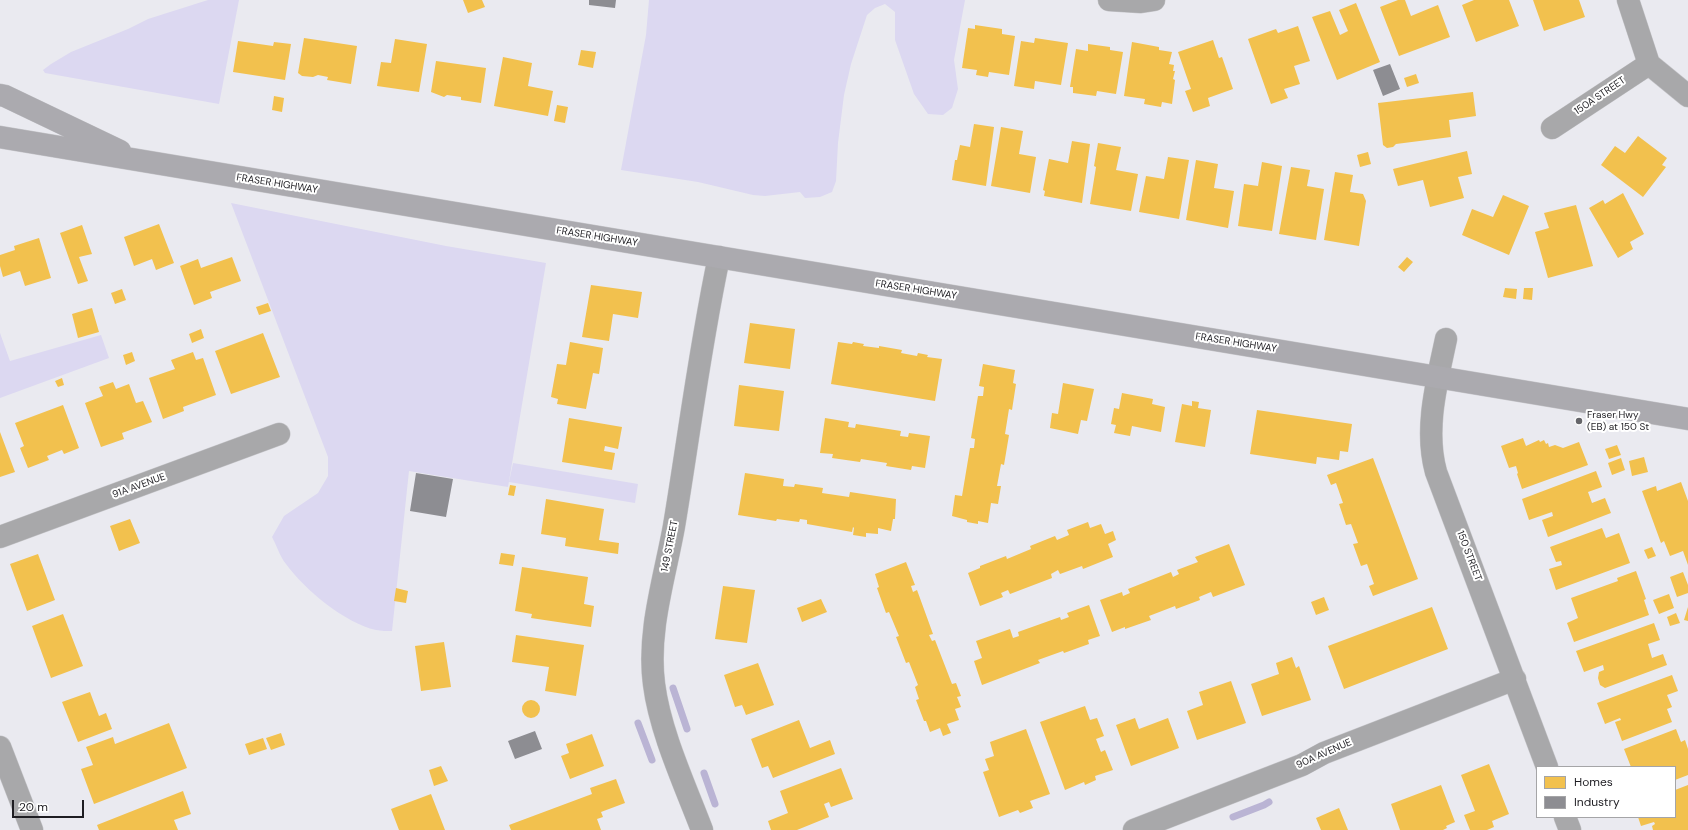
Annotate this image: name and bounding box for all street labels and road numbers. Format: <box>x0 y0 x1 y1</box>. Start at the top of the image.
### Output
street label: 150A STREET <box>1572 75 1628 117</box>
street label: FRASER HIGHWAY <box>235 172 319 196</box>
street label: FRASER HIGHWAY <box>555 225 639 249</box>
street label: FRASER HIGHWAY <box>874 278 958 302</box>
street label: FRASER HIGHWAY <box>1194 331 1278 355</box>
street label: 91A AVENUE <box>111 471 167 501</box>
street label: 149 STREET <box>659 519 681 573</box>
street label: 150 STREET <box>1454 529 1484 583</box>
street label: 90A AVENUE <box>1295 736 1353 772</box>

